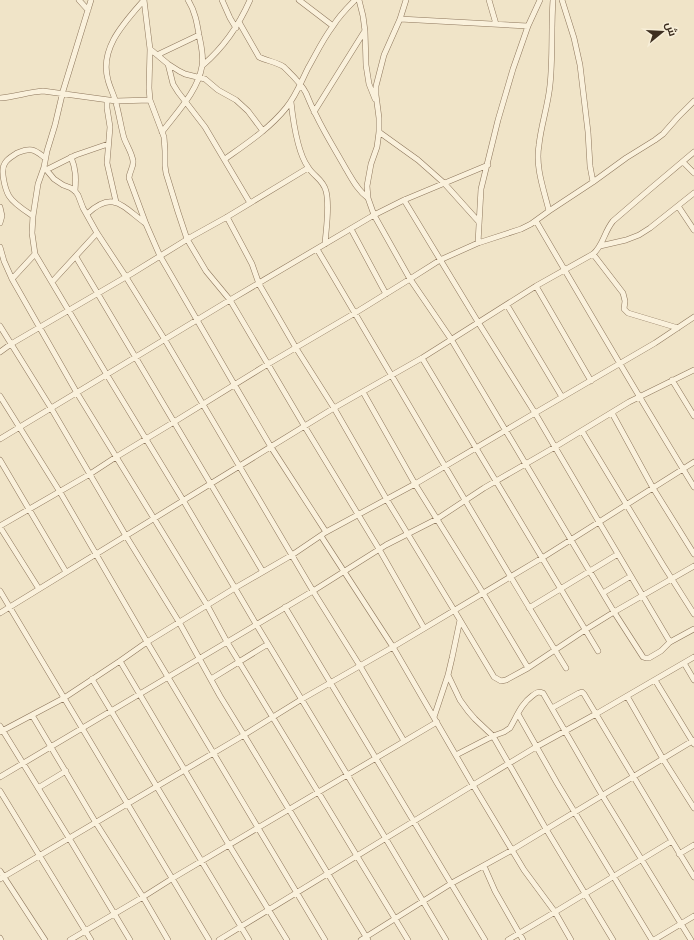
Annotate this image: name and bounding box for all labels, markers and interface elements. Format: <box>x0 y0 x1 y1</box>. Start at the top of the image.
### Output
north arrow <box>642 12 682 52</box>
text: ش <box>661 20 681 38</box>

